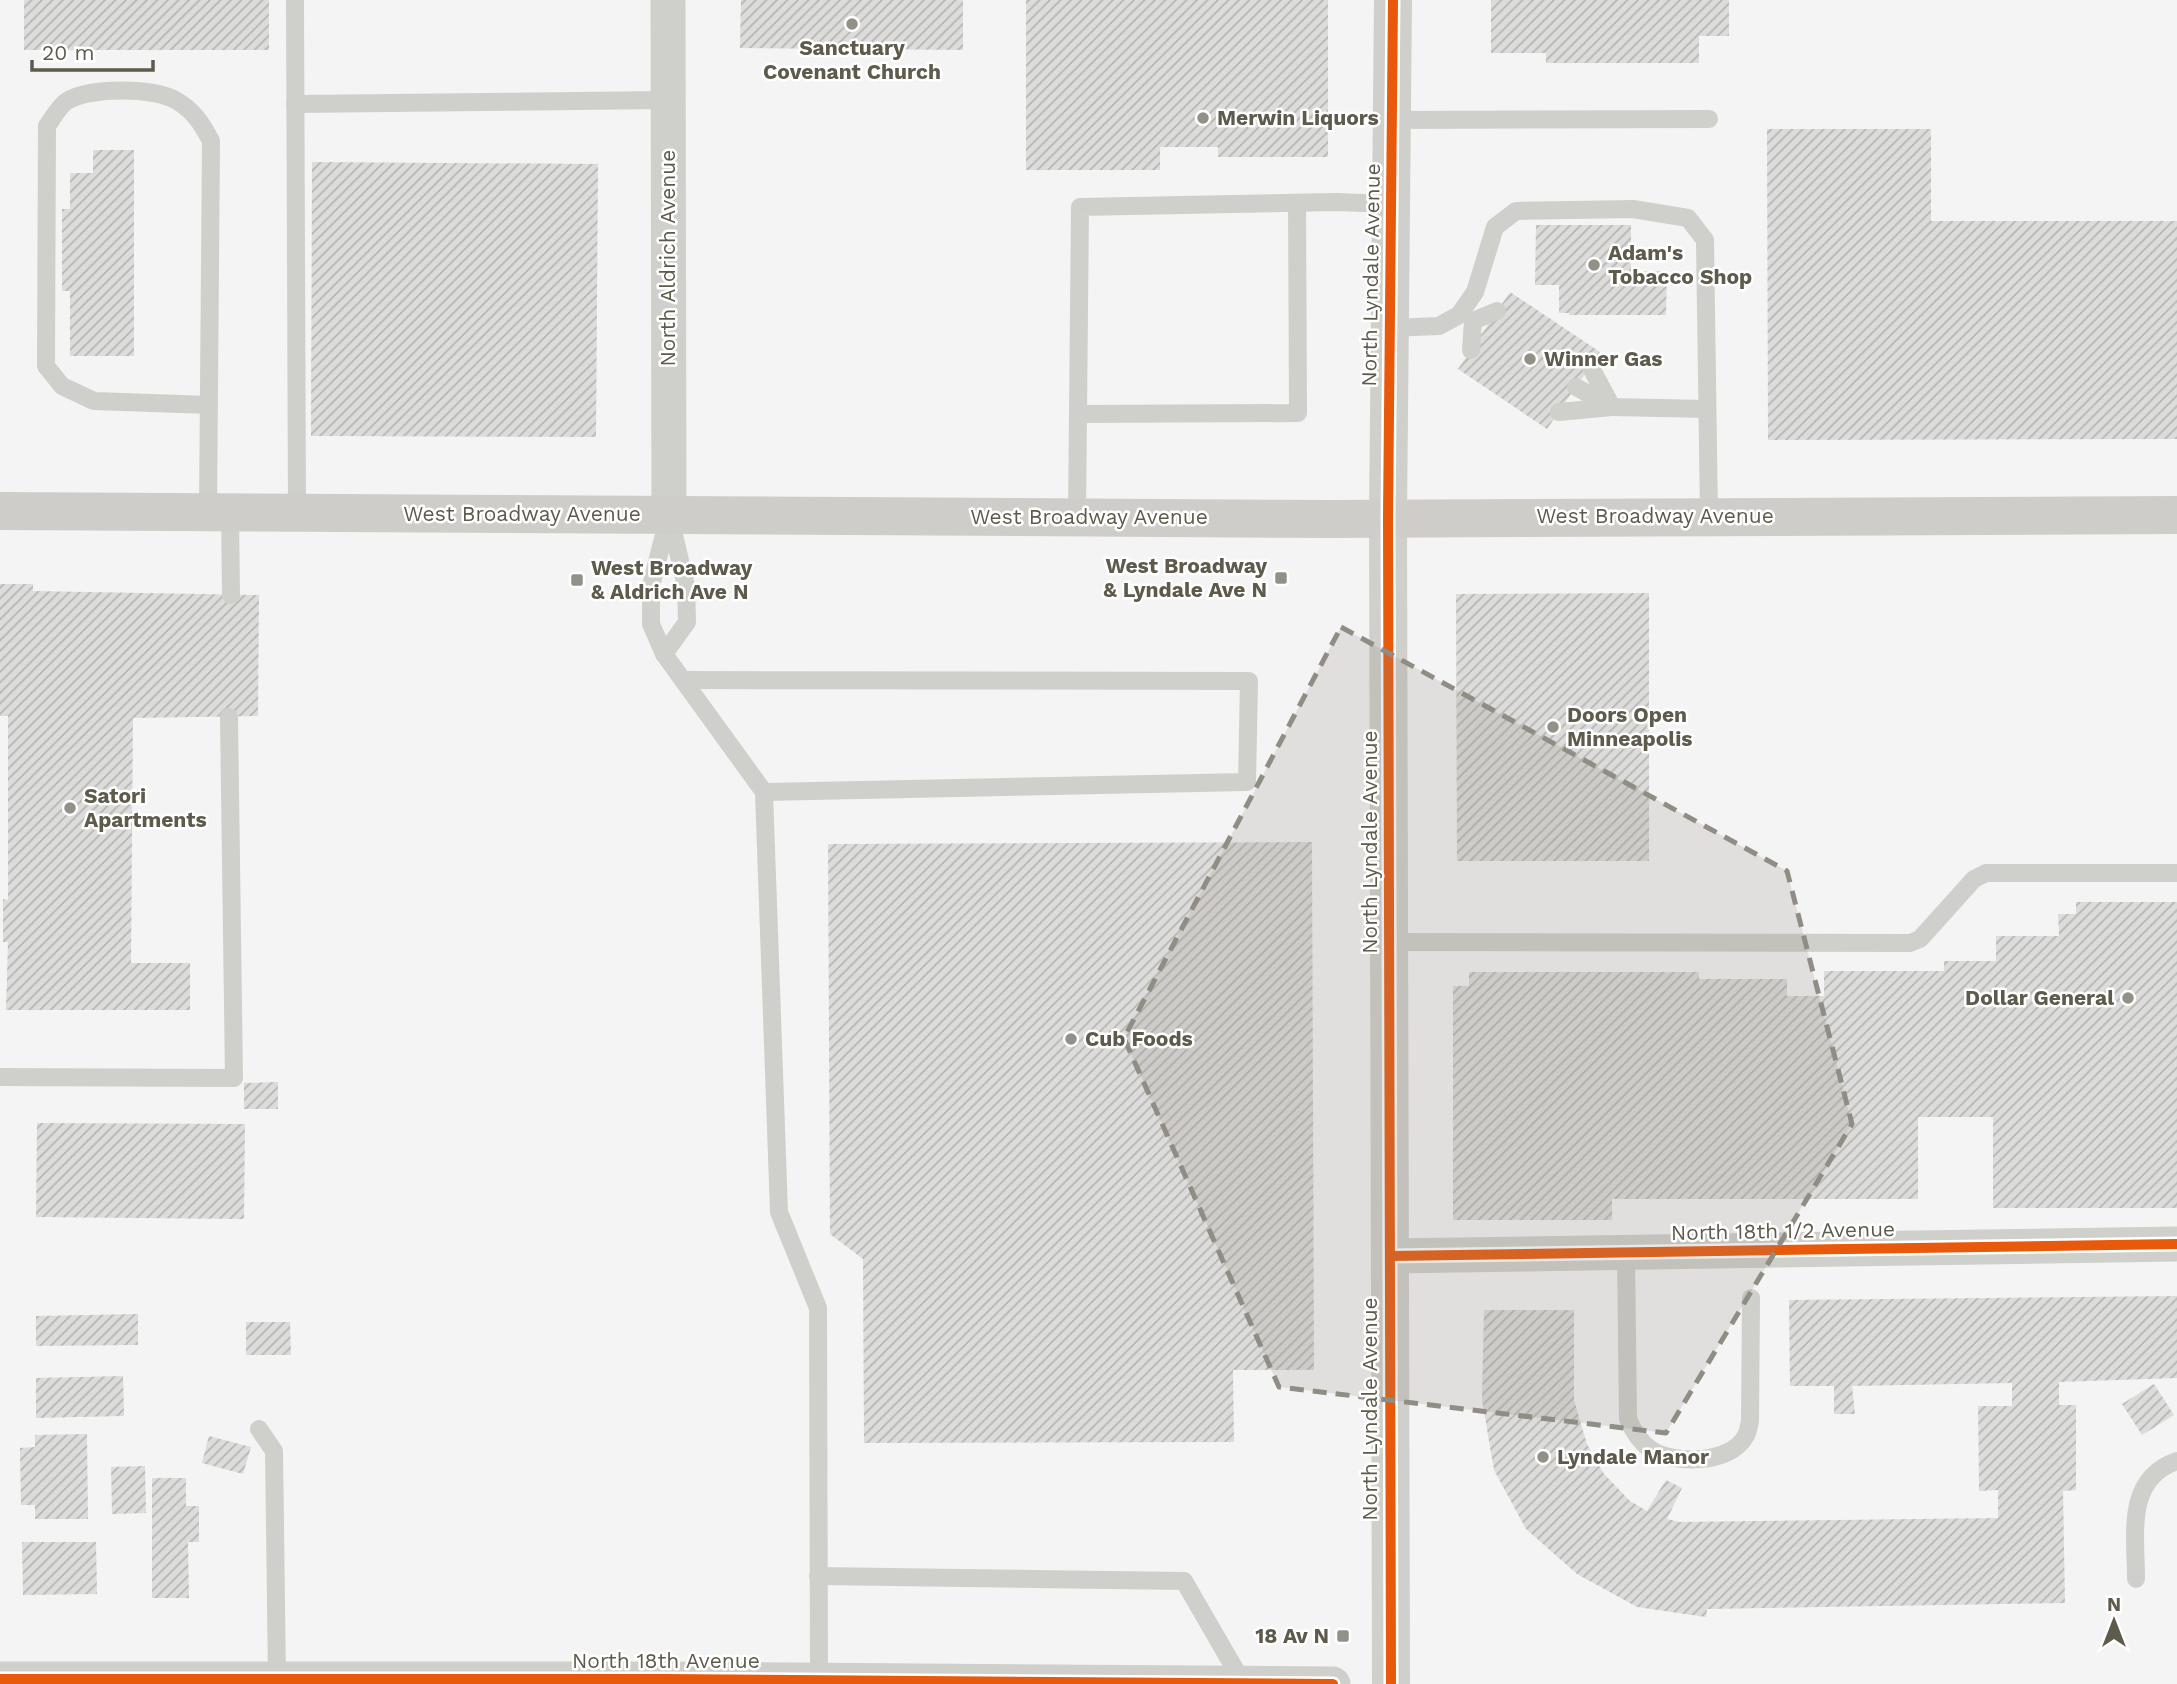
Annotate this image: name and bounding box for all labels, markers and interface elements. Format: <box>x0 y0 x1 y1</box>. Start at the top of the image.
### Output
marker: Sanctuary Covenant Church <box>844 16 860 32</box>
scale bar <box>32 28 152 72</box>
place label: Sanctuary Covenant Church <box>763 35 941 84</box>
text: 20 m <box>42 40 94 65</box>
place label: Merwin Liquors <box>1217 105 1379 130</box>
marker: Merwin Liquors <box>1195 110 1211 126</box>
street label: North Aldrich Avenue <box>655 150 680 366</box>
street label: North Lyndale Avenue <box>1356 163 1385 387</box>
place label: Adam's Tobacco Shop <box>1608 240 1752 289</box>
marker: Adam's Tobacco Shop <box>1586 257 1602 273</box>
place label: Winner Gas <box>1544 346 1663 371</box>
marker: Winner Gas <box>1522 351 1538 367</box>
street label: West Broadway Avenue <box>403 501 641 526</box>
street label: West Broadway Avenue <box>1536 503 1774 528</box>
street label: West Broadway Avenue <box>970 504 1208 529</box>
place label: West Broadway & Lyndale Ave N <box>1103 553 1267 602</box>
place label: West Broadway & Aldrich Ave N <box>591 555 753 604</box>
marker: West Broadway & Lyndale Ave N <box>1273 570 1289 586</box>
marker: West Broadway & Aldrich Ave N <box>569 572 585 588</box>
place label: Doors Open Minneapolis <box>1567 702 1693 751</box>
marker: Doors Open Minneapolis <box>1545 719 1561 735</box>
street label: North Lyndale Avenue <box>1357 730 1382 954</box>
place label: Satori Apartments <box>84 783 207 832</box>
marker: Satori Apartments <box>62 800 78 816</box>
place label: Dollar General <box>1965 985 2114 1010</box>
marker: Dollar General <box>2120 990 2136 1006</box>
place label: Cub Foods <box>1085 1026 1193 1051</box>
marker: Cub Foods <box>1063 1031 1079 1047</box>
street label: North 18th 1/2 Avenue <box>1671 1216 1895 1245</box>
street label: North Lyndale Avenue <box>1357 1297 1382 1521</box>
place label: Lyndale Manor <box>1557 1444 1709 1469</box>
marker: Lyndale Manor <box>1535 1449 1551 1465</box>
north arrow <box>2079 1586 2149 1656</box>
text: N <box>2107 1593 2121 1616</box>
place label: 18 Av N <box>1255 1623 1329 1648</box>
marker: 18 Av N <box>1335 1628 1351 1644</box>
street label: North 18th Avenue <box>572 1648 760 1673</box>

